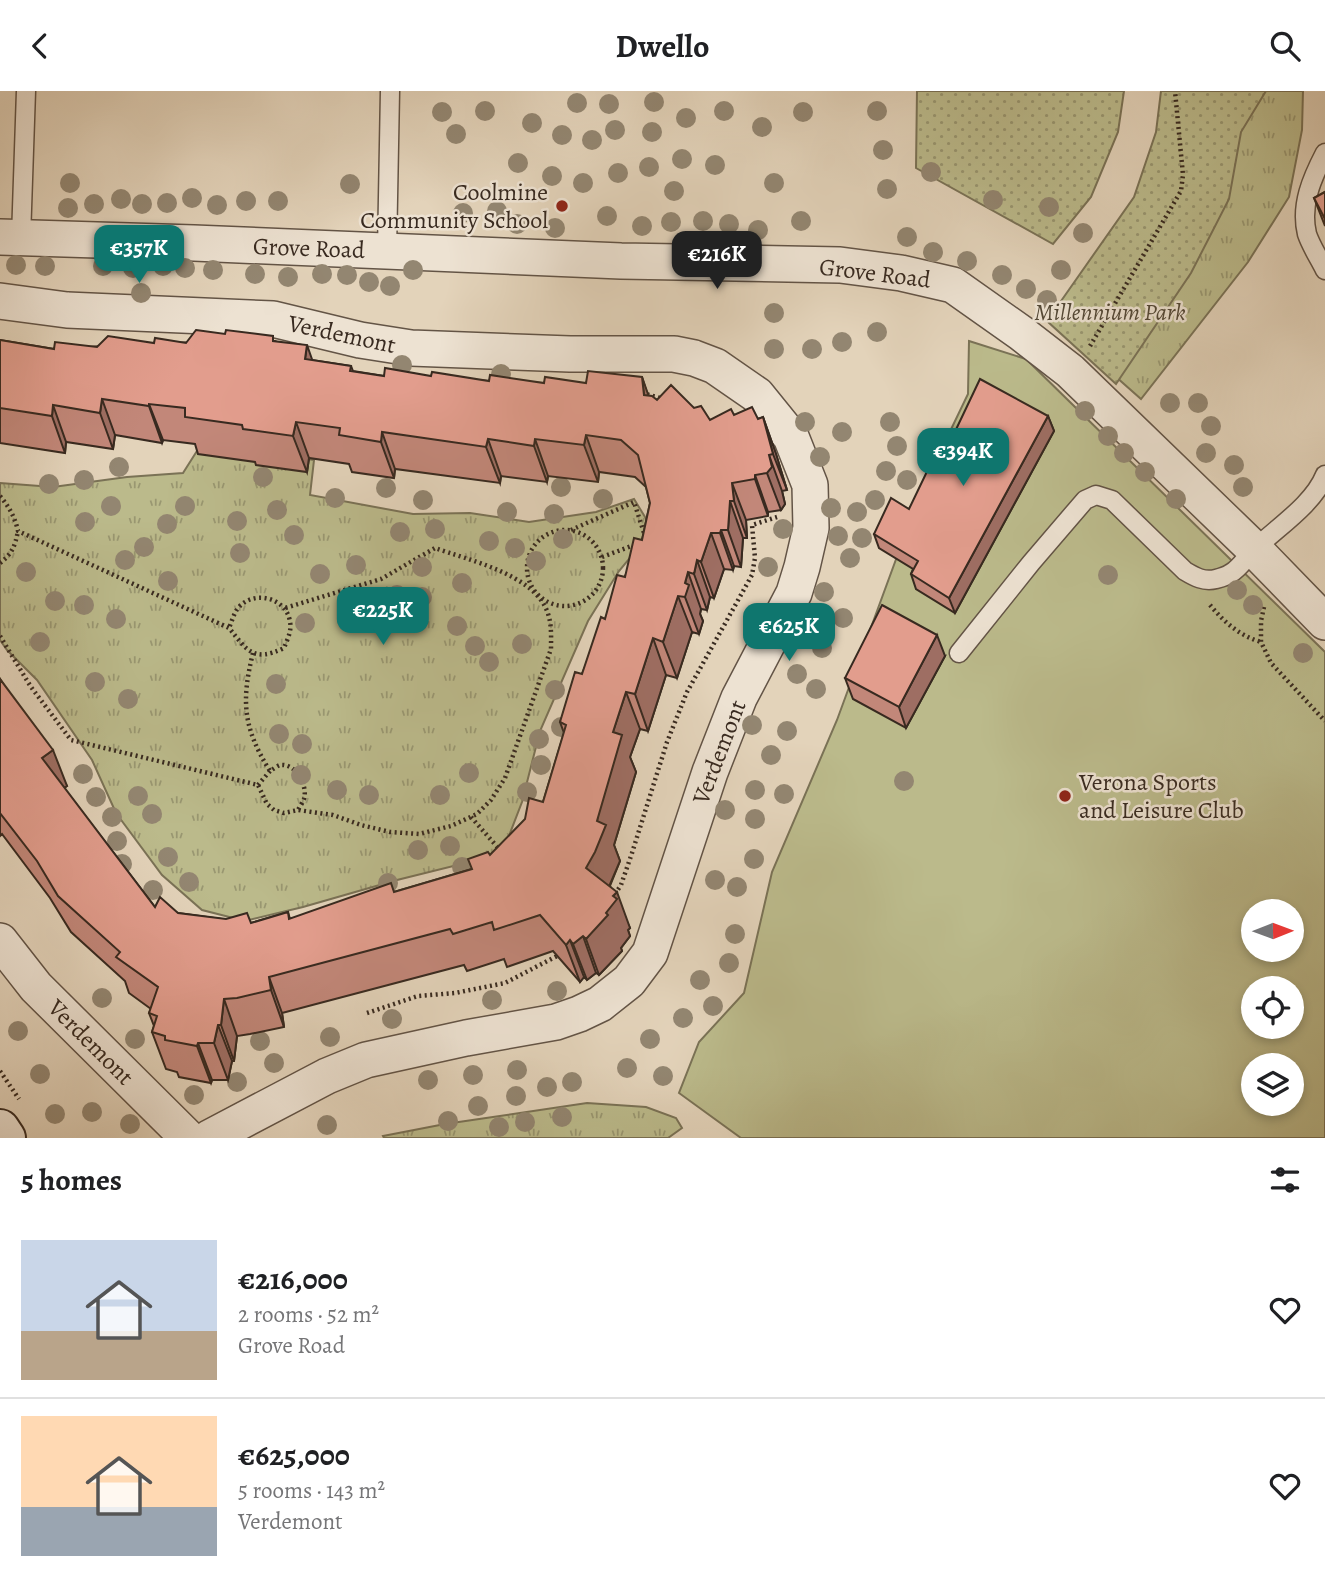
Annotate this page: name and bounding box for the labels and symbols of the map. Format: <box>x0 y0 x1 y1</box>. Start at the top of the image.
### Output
place label: Coolmine Community School <box>360 176 548 236</box>
marker: Coolmine Community School <box>554 198 570 214</box>
pin: €357K <box>90 225 188 285</box>
street label: Grove Road <box>253 230 366 266</box>
pin: €216K <box>668 231 766 291</box>
street label: Grove Road <box>818 250 933 296</box>
park label: Millennium Park <box>1034 296 1186 328</box>
street label: Verdemont <box>284 307 399 361</box>
pin: €394K <box>914 429 1012 488</box>
pin: €225K <box>334 587 432 647</box>
pin: €625K <box>740 603 838 663</box>
street label: Verdemont <box>684 695 754 810</box>
place label: Verona Sports and Leisure Club <box>1078 766 1244 826</box>
marker: Verona Sports and Leisure Club <box>1057 788 1073 804</box>
north arrow <box>1241 899 1304 963</box>
street label: Verdemont <box>40 991 141 1092</box>

